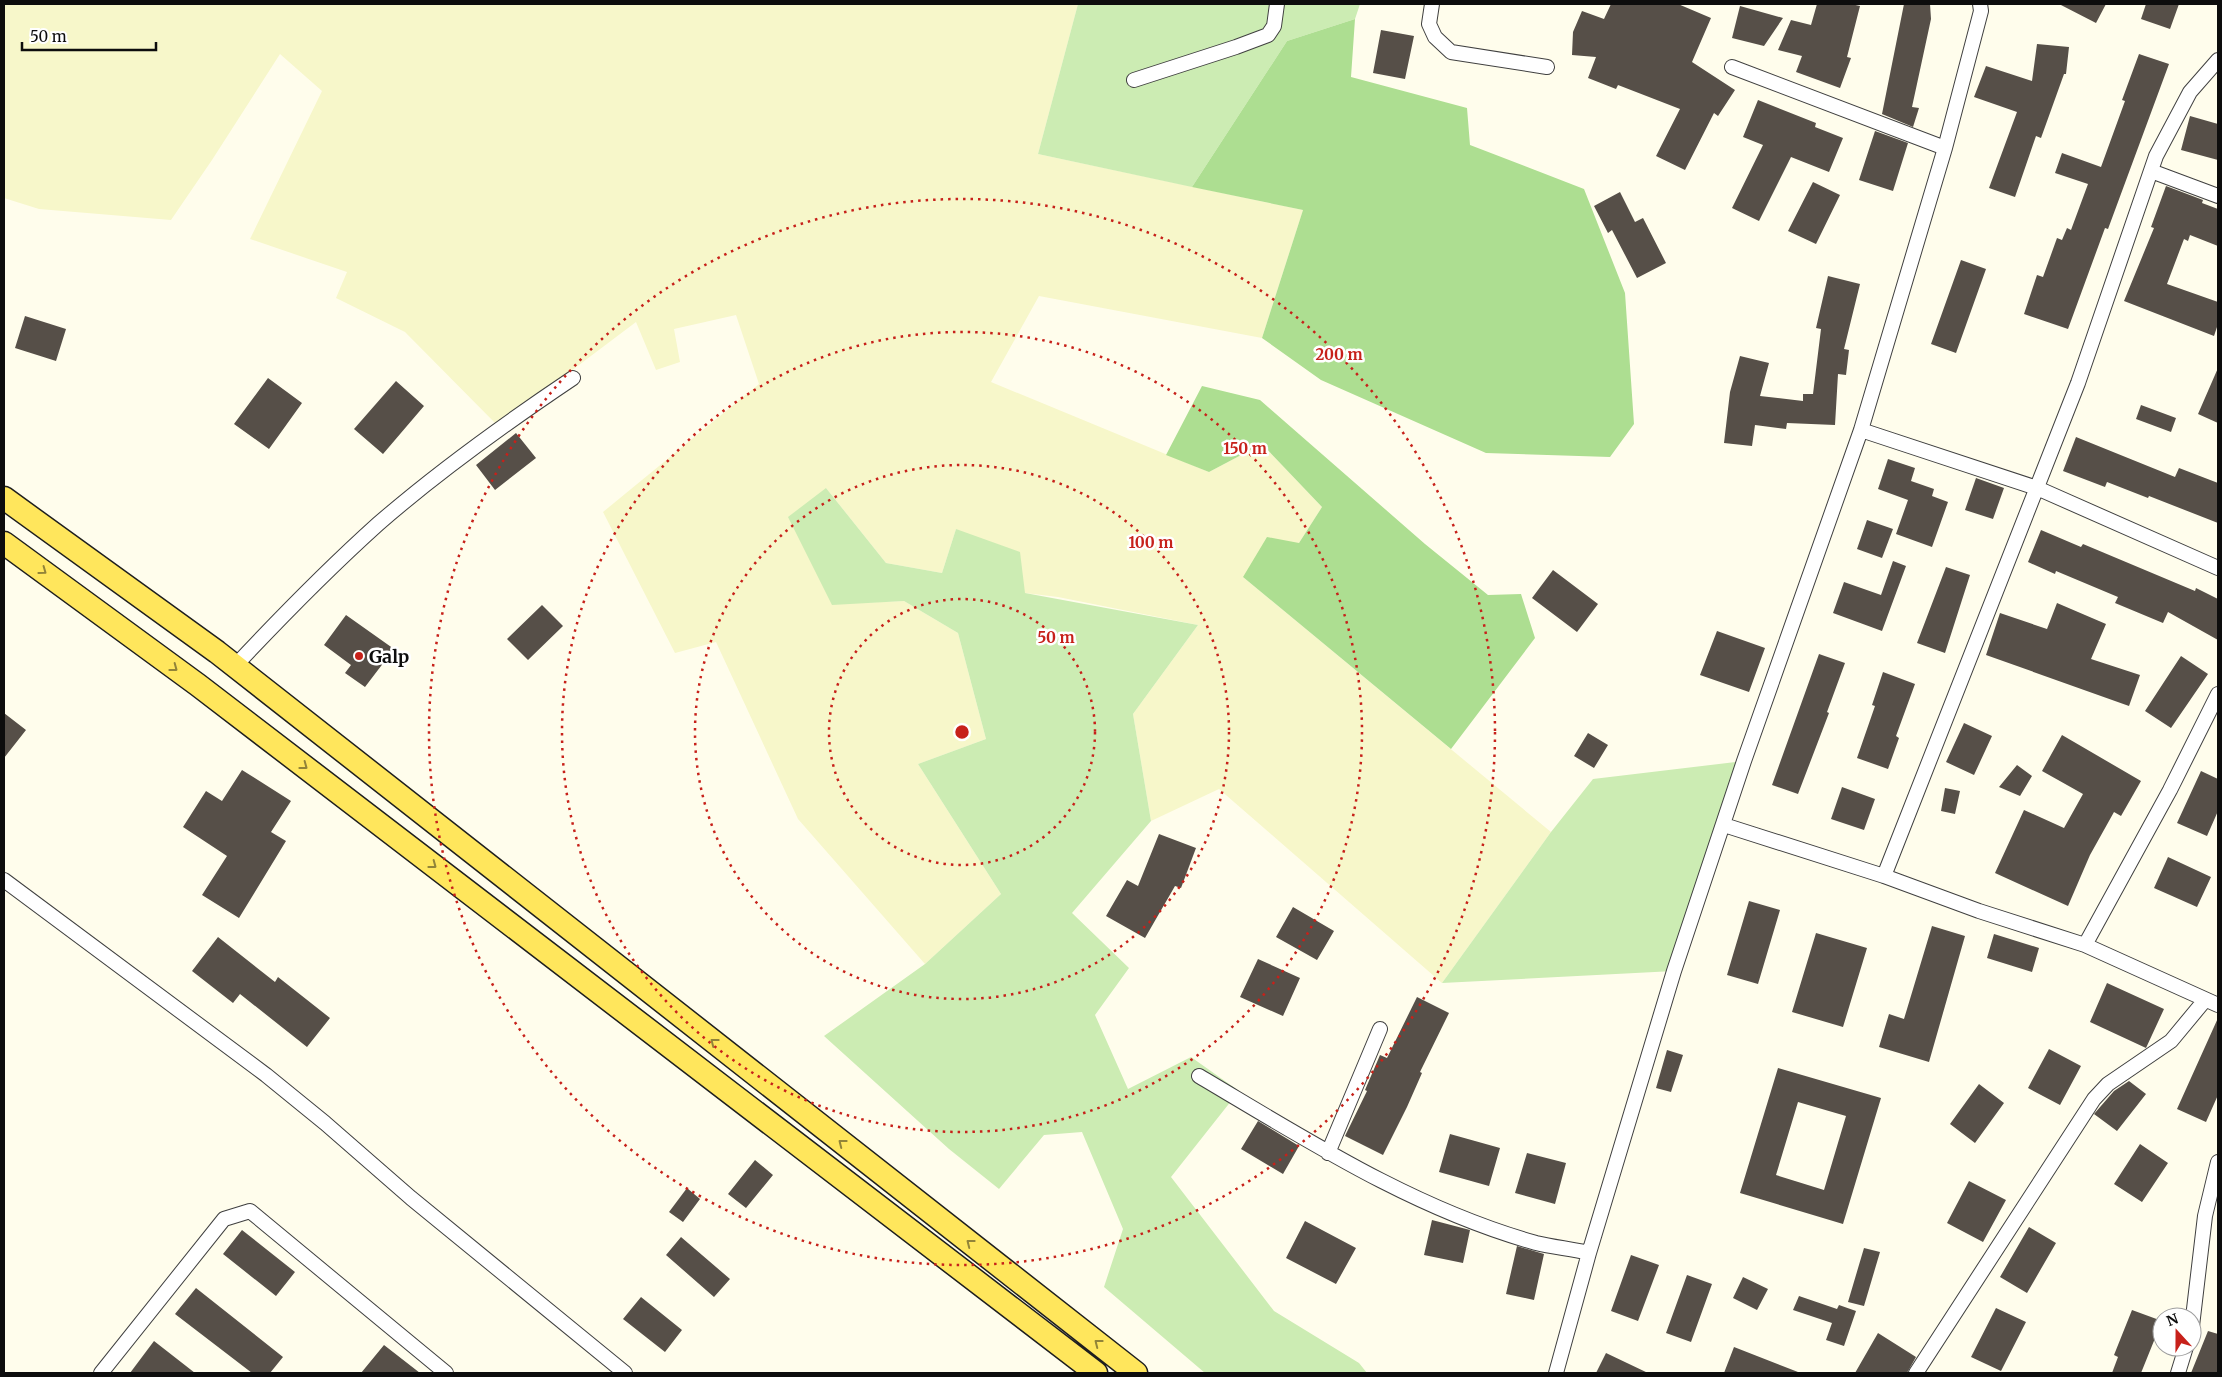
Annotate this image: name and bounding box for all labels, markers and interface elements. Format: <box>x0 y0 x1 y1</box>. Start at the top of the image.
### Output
scale bar <box>22 20 156 52</box>
text: 50 m <box>30 27 67 46</box>
text: 200 m <box>1315 345 1363 364</box>
text: 150 m <box>1223 439 1267 458</box>
text: 100 m <box>1129 533 1173 552</box>
one-way arrow <box>38 565 47 574</box>
text: 50 m <box>1037 628 1075 647</box>
place label: Galp <box>369 645 409 668</box>
marker: Galp <box>353 650 365 662</box>
one-way arrow <box>168 662 177 670</box>
centre of rings <box>953 723 971 741</box>
one-way arrow <box>298 760 307 769</box>
one-way arrow <box>427 859 436 868</box>
one-way arrow <box>711 1039 720 1048</box>
one-way arrow <box>839 1140 848 1148</box>
one-way arrow <box>966 1240 976 1249</box>
north arrow <box>2152 1307 2202 1357</box>
text: N <box>2164 1309 2181 1330</box>
one-way arrow <box>1095 1341 1104 1349</box>

